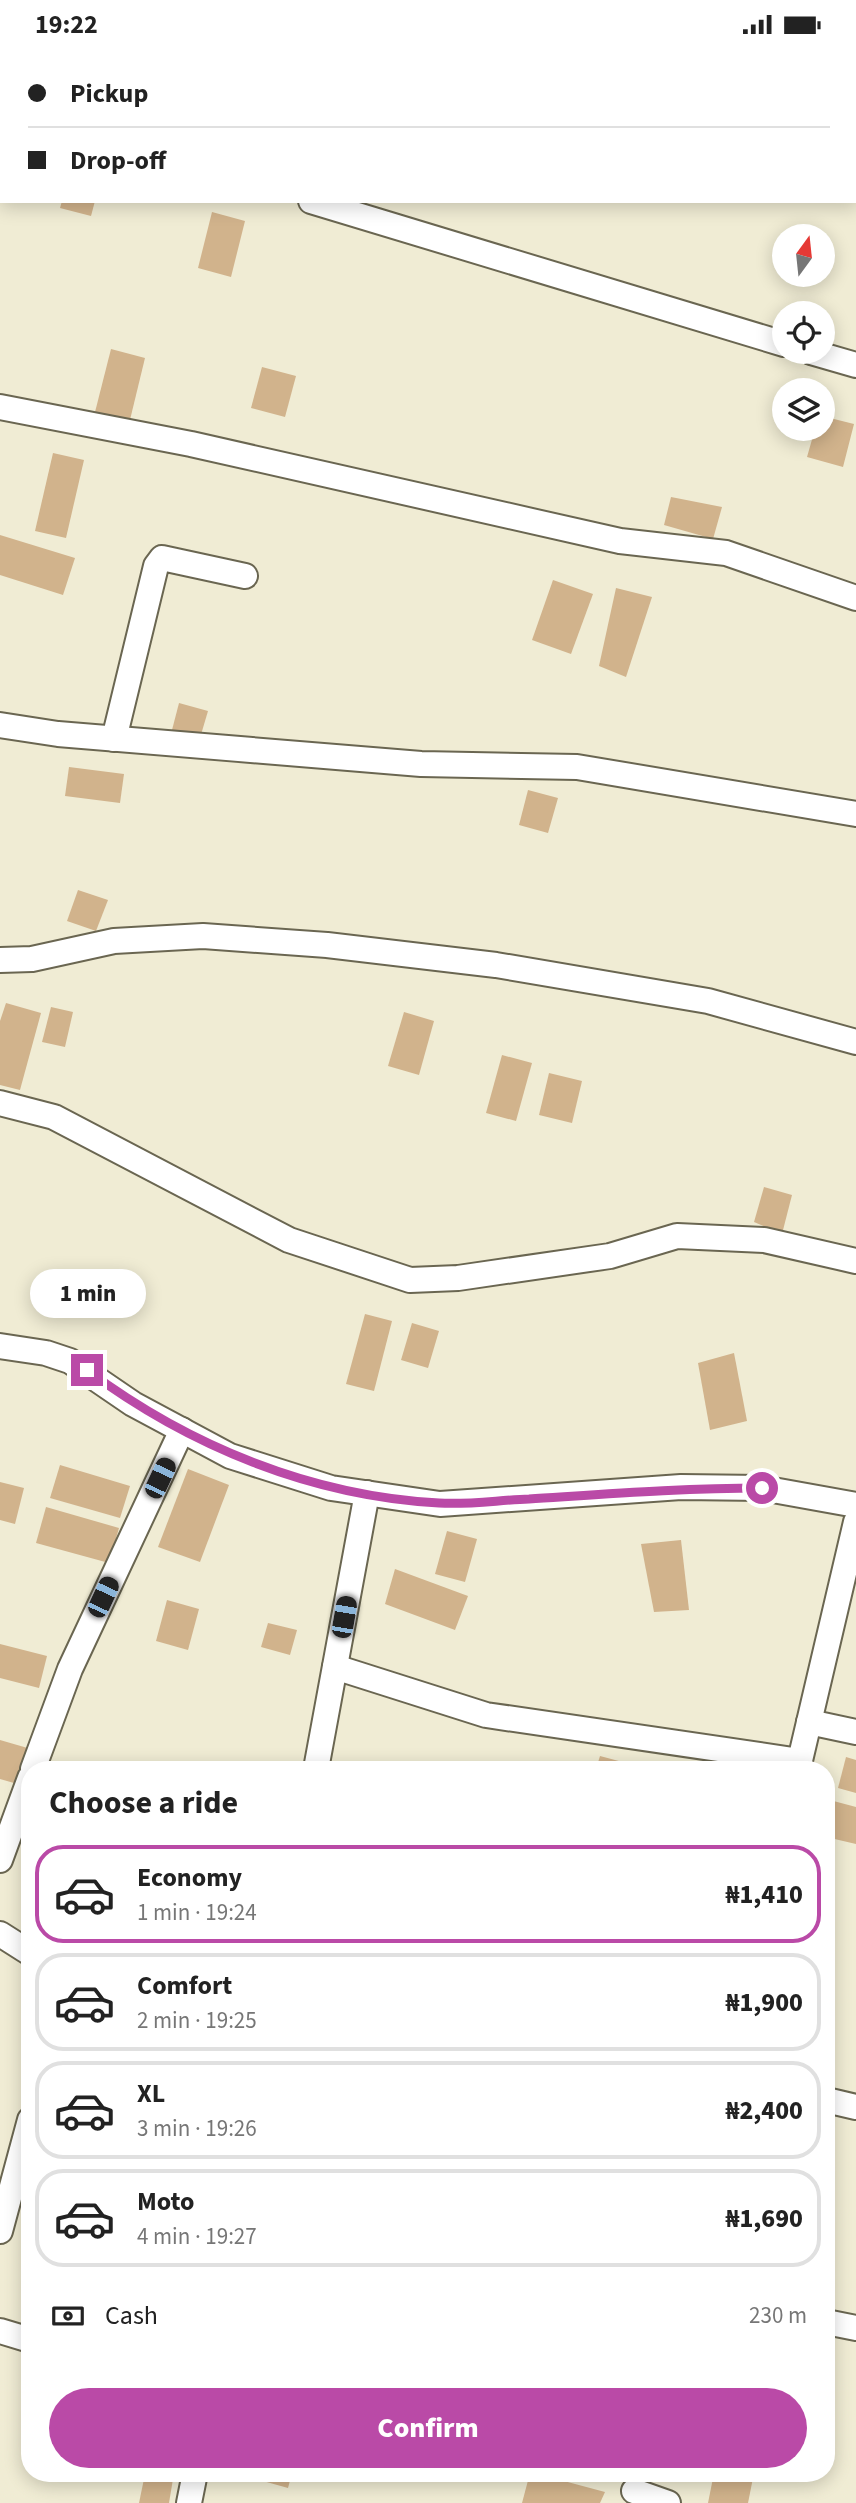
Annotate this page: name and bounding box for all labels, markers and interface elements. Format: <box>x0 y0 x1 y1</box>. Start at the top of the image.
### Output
text: 19:22 <box>35 6 98 43</box>
text: Pickup <box>70 75 148 112</box>
text: Drop-off <box>70 142 166 179</box>
north arrow <box>772 224 835 287</box>
map controls <box>772 224 835 441</box>
button: locate <box>772 301 835 364</box>
button: layers <box>772 378 835 441</box>
callout: 1 min <box>29 1269 145 1317</box>
text: 1 min <box>60 1277 116 1310</box>
route end <box>71 1354 103 1386</box>
car <box>142 1455 179 1501</box>
route start <box>746 1472 778 1504</box>
car <box>85 1574 122 1620</box>
car <box>331 1594 358 1640</box>
text: Choose a ride <box>49 1780 238 1826</box>
text: Economy <box>137 1859 242 1896</box>
icon: car <box>53 1863 116 1926</box>
text: ₦1,410 <box>726 1876 803 1913</box>
text: 1 min · 19:24 <box>137 1896 257 1929</box>
text: Comfort <box>137 1967 232 2004</box>
icon: car <box>53 1971 116 2034</box>
text: ₦1,900 <box>726 1984 803 2021</box>
text: 2 min · 19:25 <box>137 2004 257 2037</box>
text: XL <box>137 2075 165 2112</box>
icon: car <box>53 2079 116 2142</box>
text: ₦2,400 <box>726 2092 803 2129</box>
text: 3 min · 19:26 <box>137 2112 257 2145</box>
text: Moto <box>137 2183 194 2220</box>
icon: car <box>53 2187 116 2250</box>
text: ₦1,690 <box>726 2200 803 2237</box>
text: 4 min · 19:27 <box>137 2220 257 2253</box>
icon: cash <box>49 2297 87 2335</box>
text: Cash <box>105 2297 158 2334</box>
text: 230 m <box>749 2299 807 2332</box>
button: Confirm <box>49 2388 807 2468</box>

